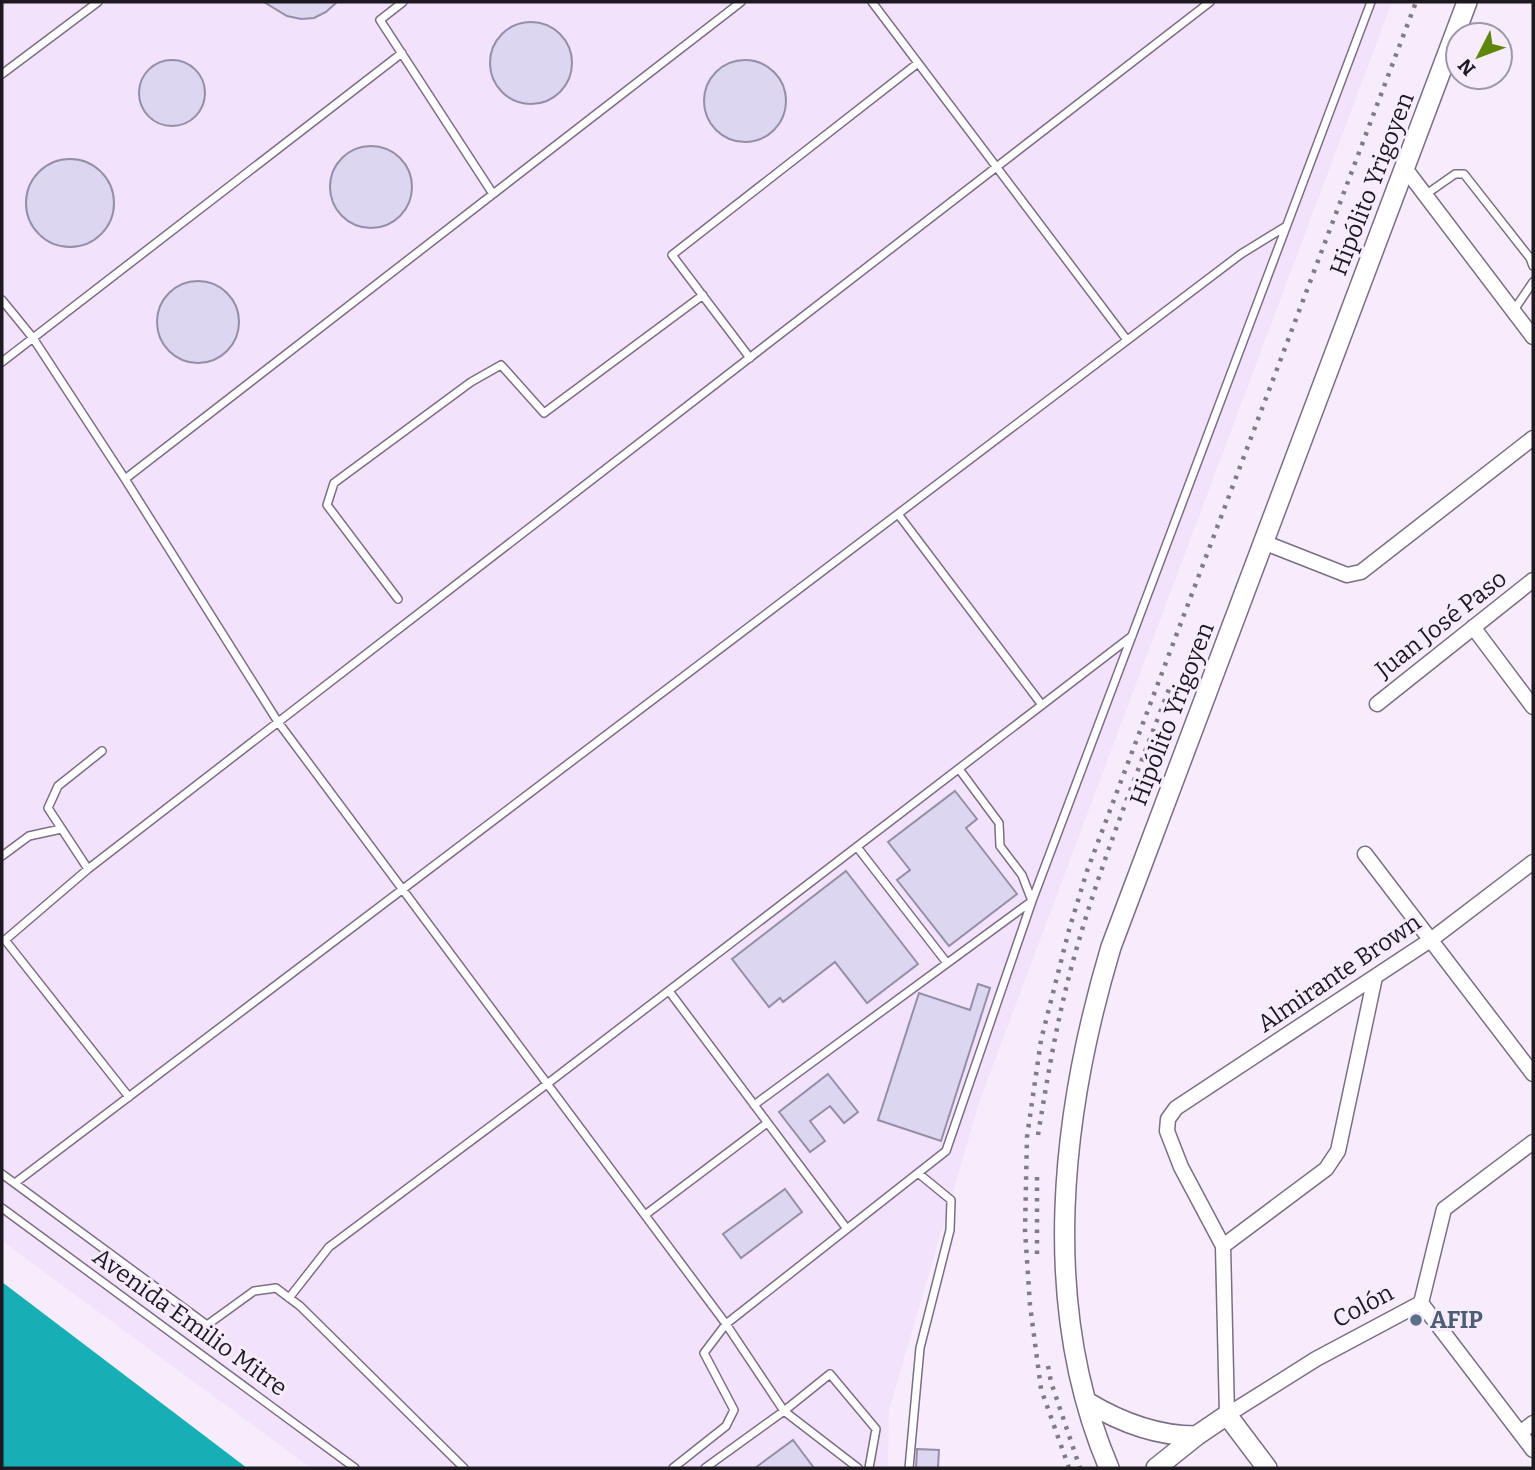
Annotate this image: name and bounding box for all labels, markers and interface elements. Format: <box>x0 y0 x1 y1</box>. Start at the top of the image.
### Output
north arrow <box>1444 21 1514 91</box>
text: N <box>1453 54 1480 80</box>
street label: Hipólito Yrigoyen <box>1324 89 1420 279</box>
street label: Juan José Paso <box>1369 564 1512 684</box>
street label: Hipólito Yrigoyen <box>1124 619 1220 809</box>
street label: Almirante Brown <box>1252 908 1426 1038</box>
street label: Avenida Emilio Mitre <box>87 1242 293 1402</box>
street label: Colón <box>1328 1278 1398 1334</box>
place label: AFIP <box>1430 1306 1483 1334</box>
marker: AFIP <box>1408 1312 1424 1328</box>

